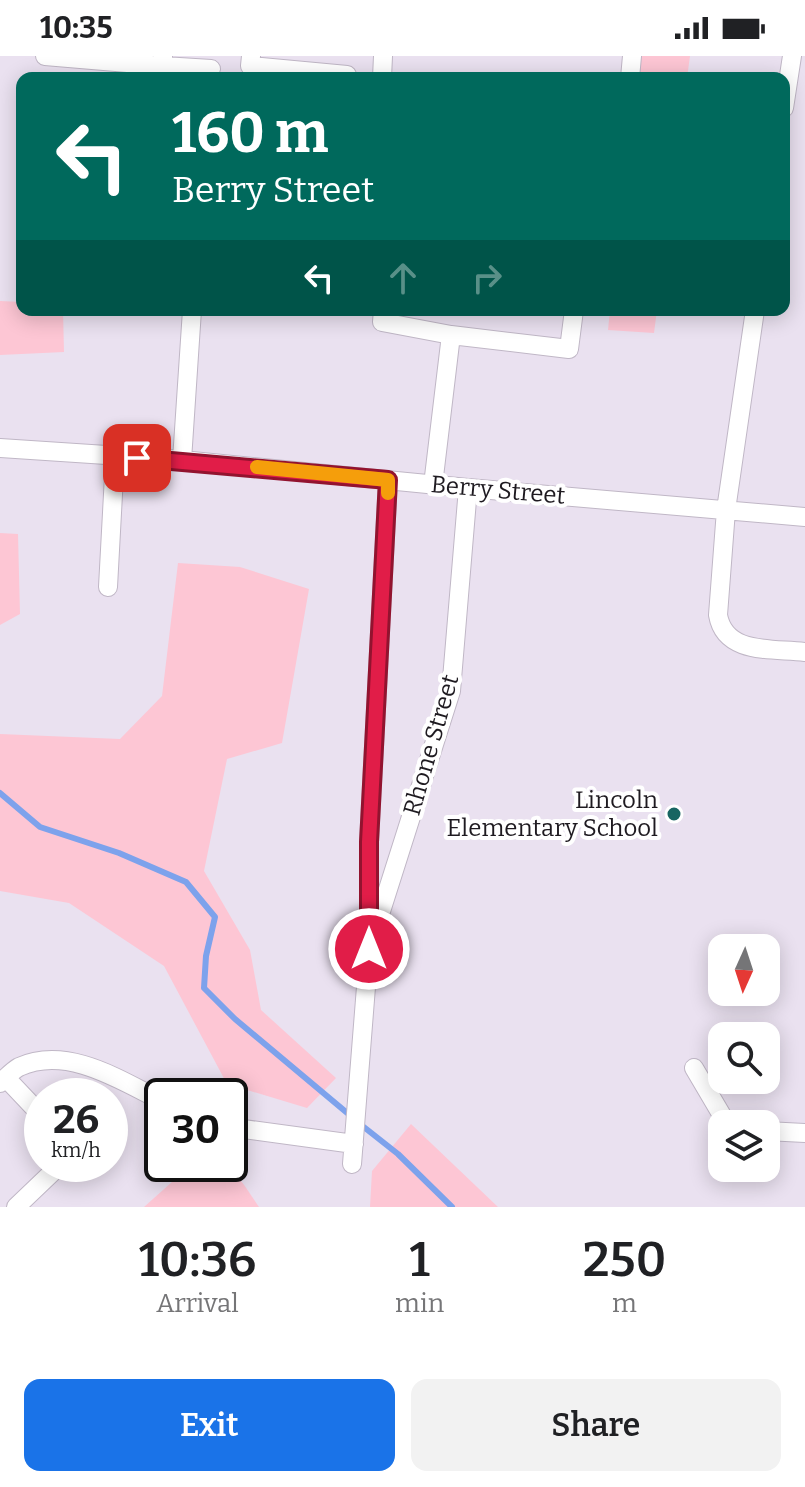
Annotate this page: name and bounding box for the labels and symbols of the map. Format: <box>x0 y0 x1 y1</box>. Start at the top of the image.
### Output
pin <box>103 424 171 492</box>
street label: Berry Street <box>430 470 567 510</box>
street label: Rhone Street <box>398 671 465 819</box>
place label: Lincoln Elementary School <box>446 786 658 842</box>
marker: Lincoln Elementary School <box>665 805 683 823</box>
position arrow <box>327 907 411 991</box>
north arrow <box>708 934 780 1006</box>
speed limit sign: 30 <box>144 1078 248 1182</box>

